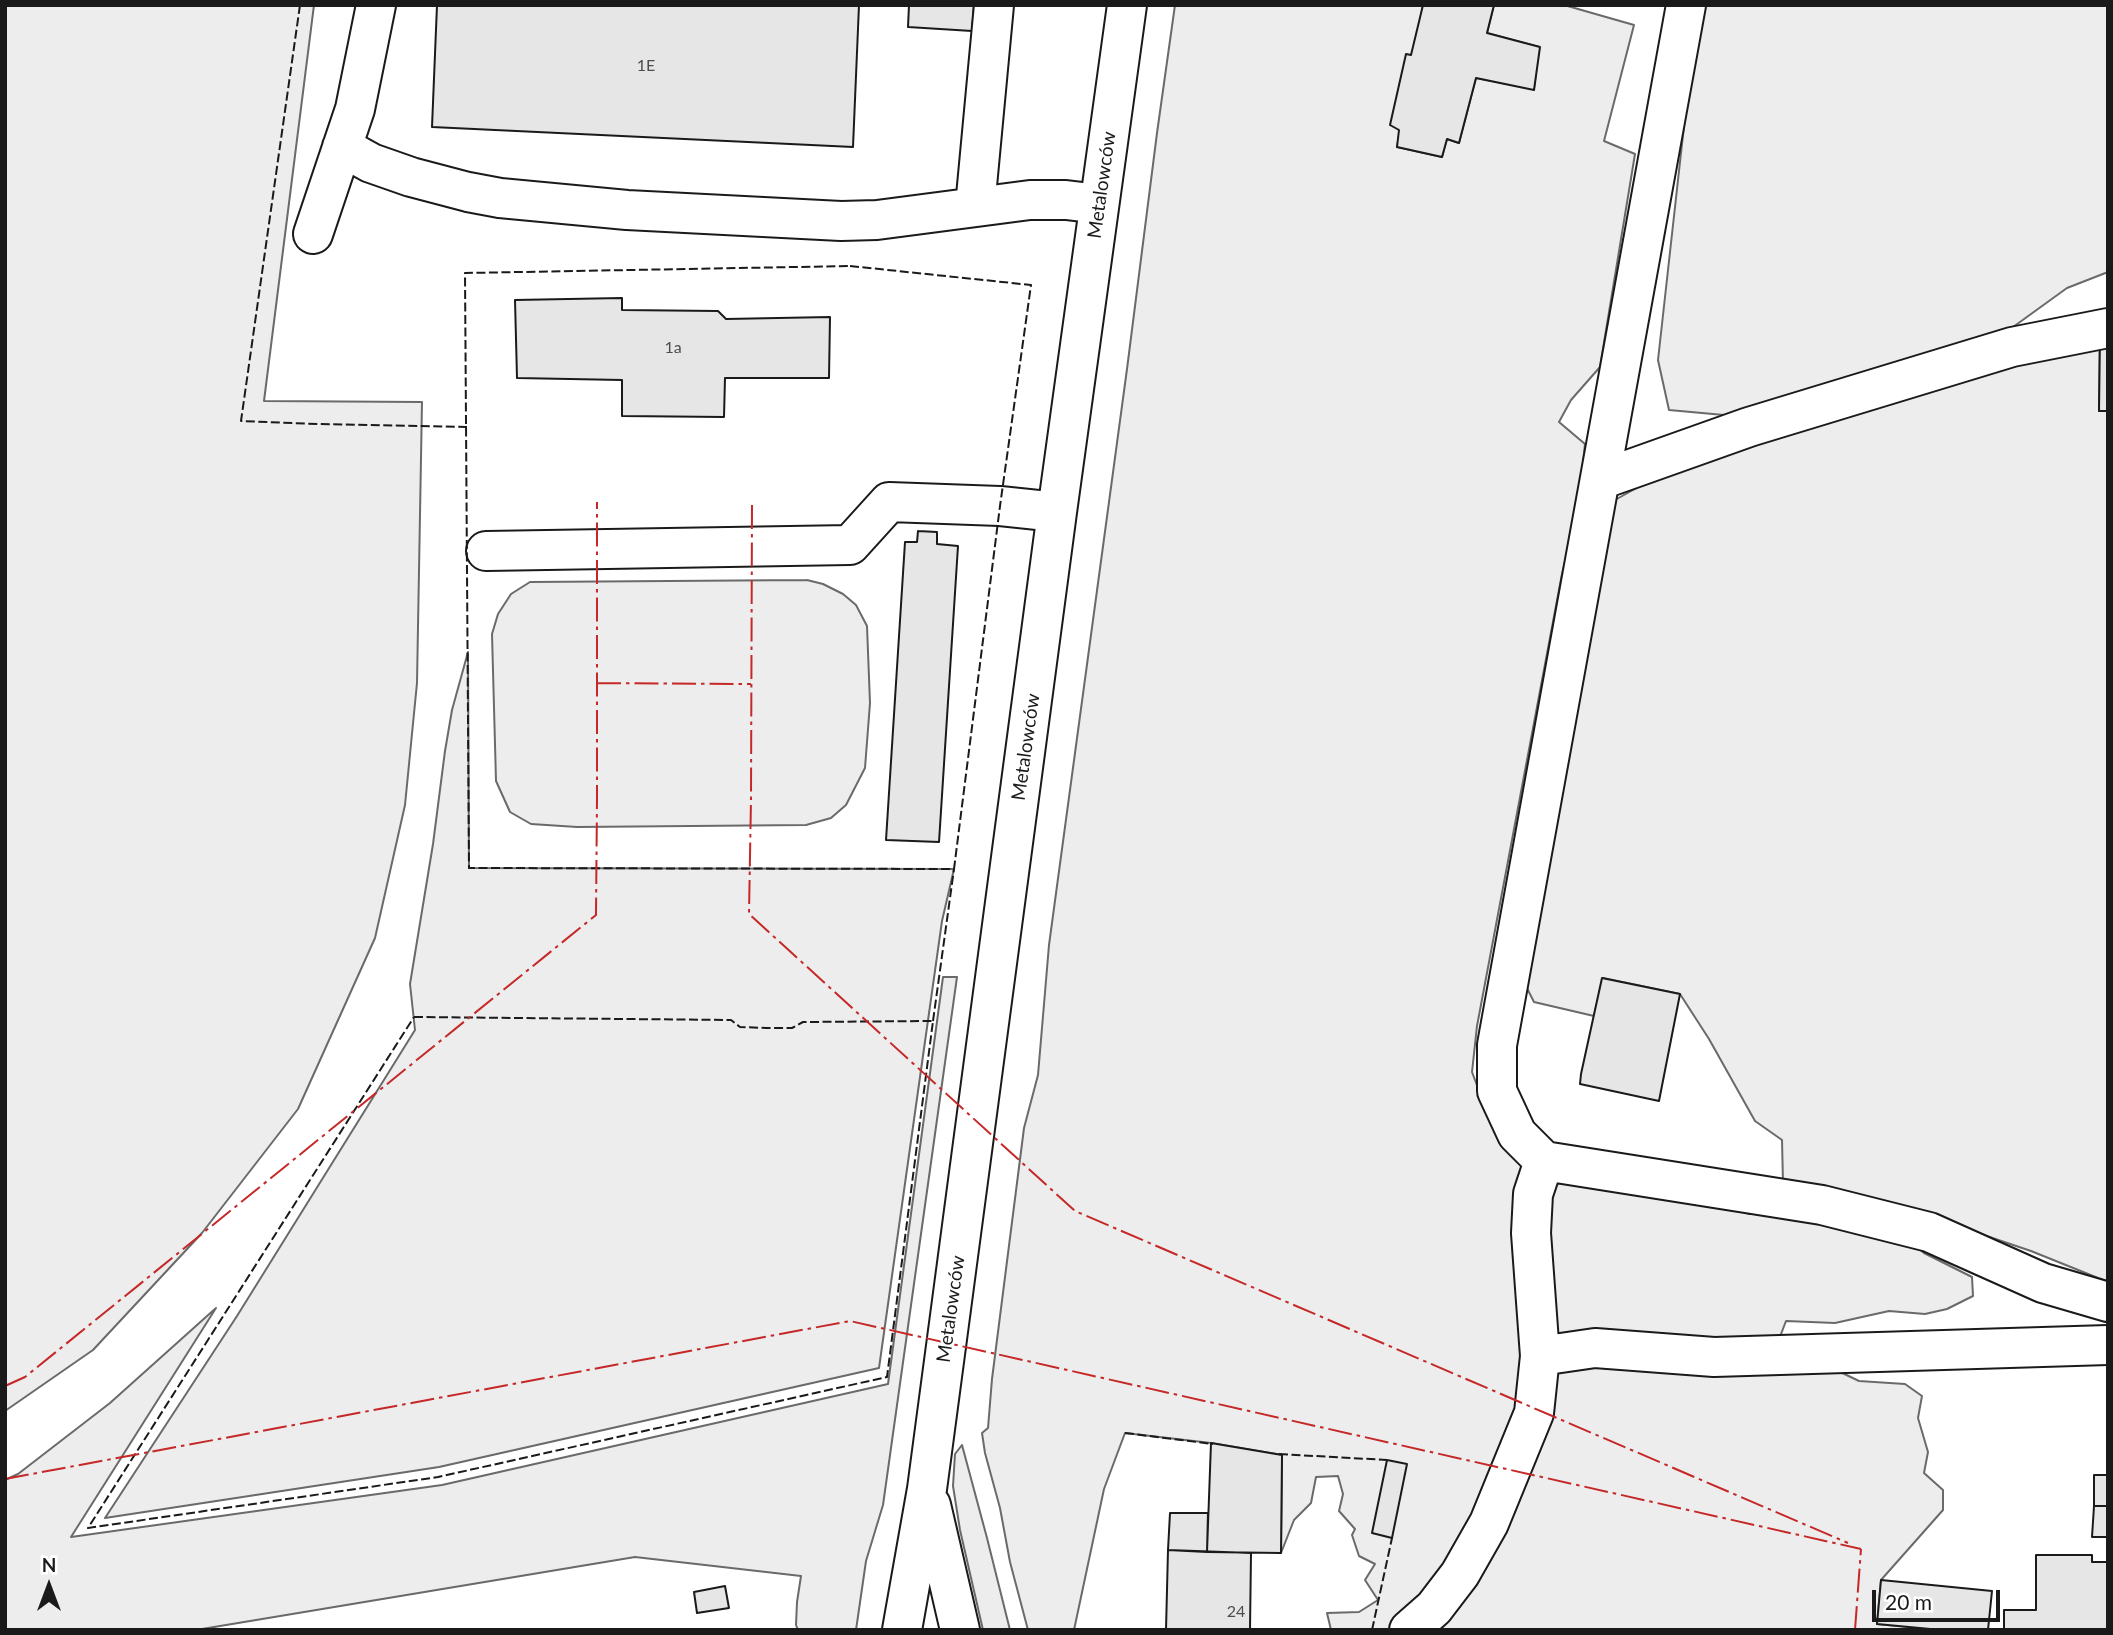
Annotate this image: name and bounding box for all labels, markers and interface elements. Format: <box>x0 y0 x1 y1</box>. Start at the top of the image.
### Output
house number: 1E <box>637 56 655 76</box>
street label: Metalowców <box>1083 130 1121 240</box>
house number: 1a <box>664 338 682 358</box>
street label: Metalowców <box>1007 692 1045 802</box>
street label: Metalowców <box>932 1254 970 1364</box>
north arrow <box>14 1551 84 1621</box>
text: N <box>42 1553 56 1576</box>
scale bar <box>1875 1576 2003 1620</box>
text: 20 m <box>1885 1589 1932 1614</box>
house number: 24 <box>1227 1602 1245 1622</box>

